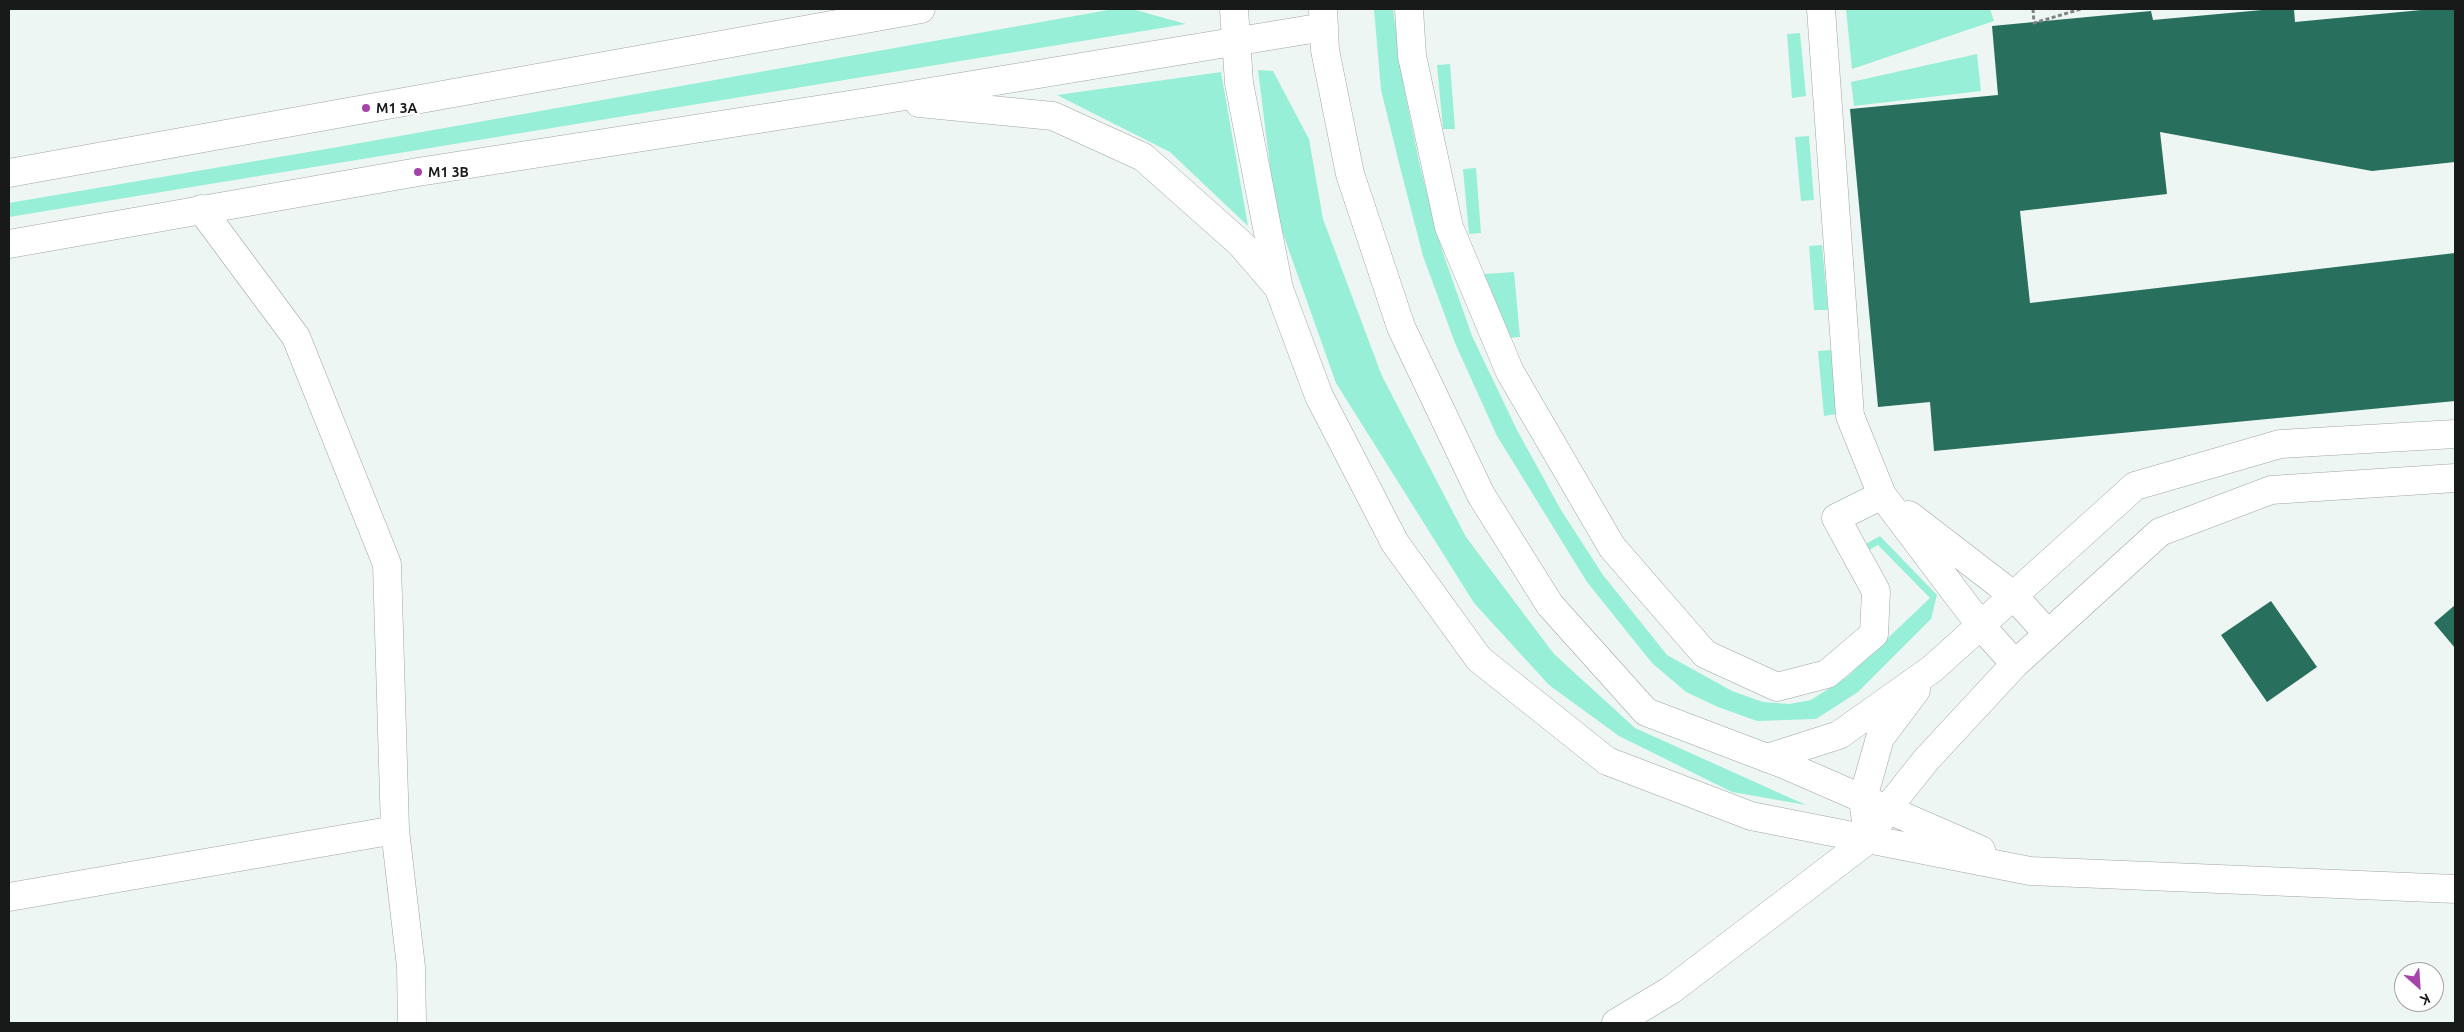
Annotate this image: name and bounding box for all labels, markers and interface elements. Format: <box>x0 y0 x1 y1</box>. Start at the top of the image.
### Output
place label: M1 3A <box>376 100 417 116</box>
marker: M1 3A <box>360 102 372 114</box>
place label: M1 3B <box>428 164 469 180</box>
marker: M1 3B <box>412 166 424 178</box>
north arrow <box>2394 962 2444 1012</box>
text: K <box>2417 990 2433 1009</box>

